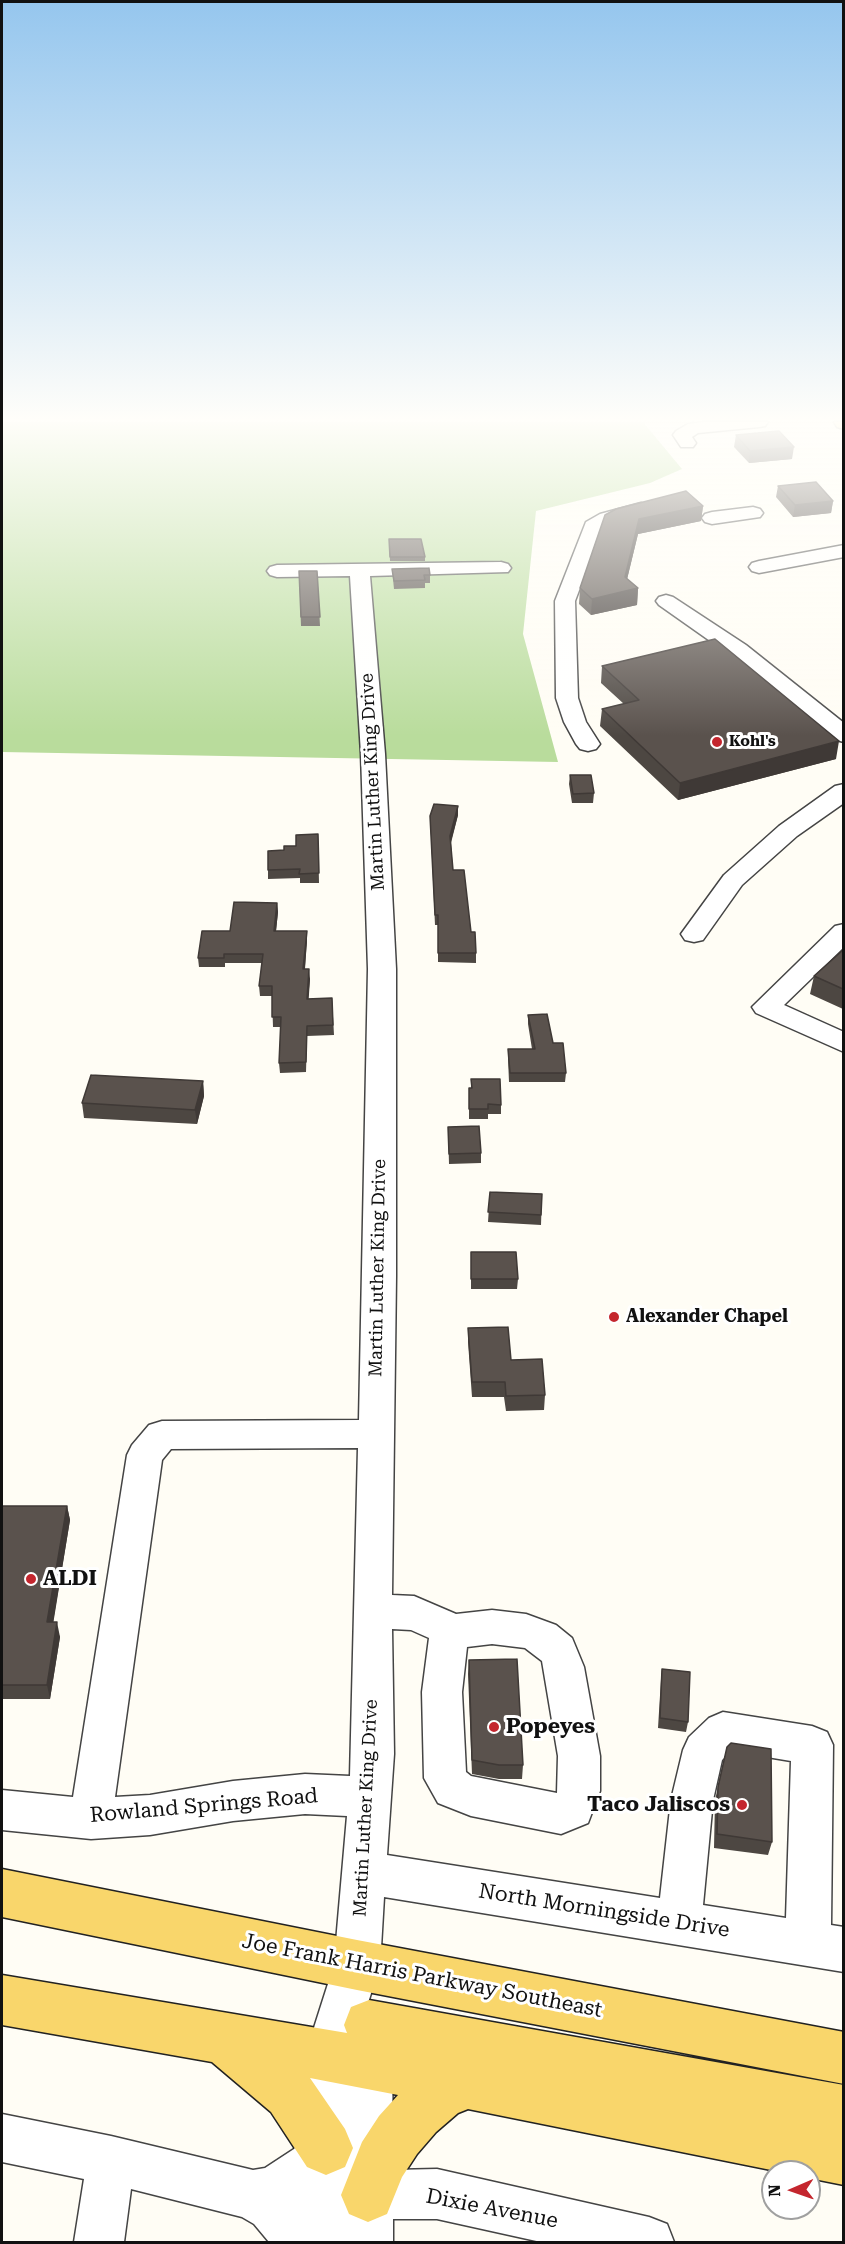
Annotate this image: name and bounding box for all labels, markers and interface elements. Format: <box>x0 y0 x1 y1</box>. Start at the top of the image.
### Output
street label: Martin Luther King Drive <box>357 673 389 891</box>
place label: Kohl's <box>729 733 776 751</box>
marker: Kohl's <box>710 735 724 749</box>
street label: Martin Luther King Drive <box>365 1159 391 1377</box>
place label: Alexander Chapel <box>626 1306 788 1328</box>
marker: Alexander Chapel <box>607 1310 621 1324</box>
place label: ALDI <box>43 1566 97 1592</box>
marker: ALDI <box>24 1572 38 1586</box>
street label: Martin Luther King Drive <box>350 1699 382 1917</box>
place label: Popeyes <box>506 1714 595 1740</box>
marker: Popeyes <box>487 1720 501 1734</box>
street label: Rowland Springs Road <box>89 1783 319 1829</box>
place label: Taco Jaliscos <box>587 1792 730 1818</box>
marker: Taco Jaliscos <box>735 1798 749 1812</box>
street label: North Morningside Drive <box>477 1879 731 1943</box>
street label: Joe Frank Harris Parkway Southeast <box>240 1929 604 2023</box>
north arrow <box>761 2160 821 2220</box>
street label: Dixie Avenue <box>424 2184 560 2234</box>
text: N <box>765 2184 784 2197</box>

